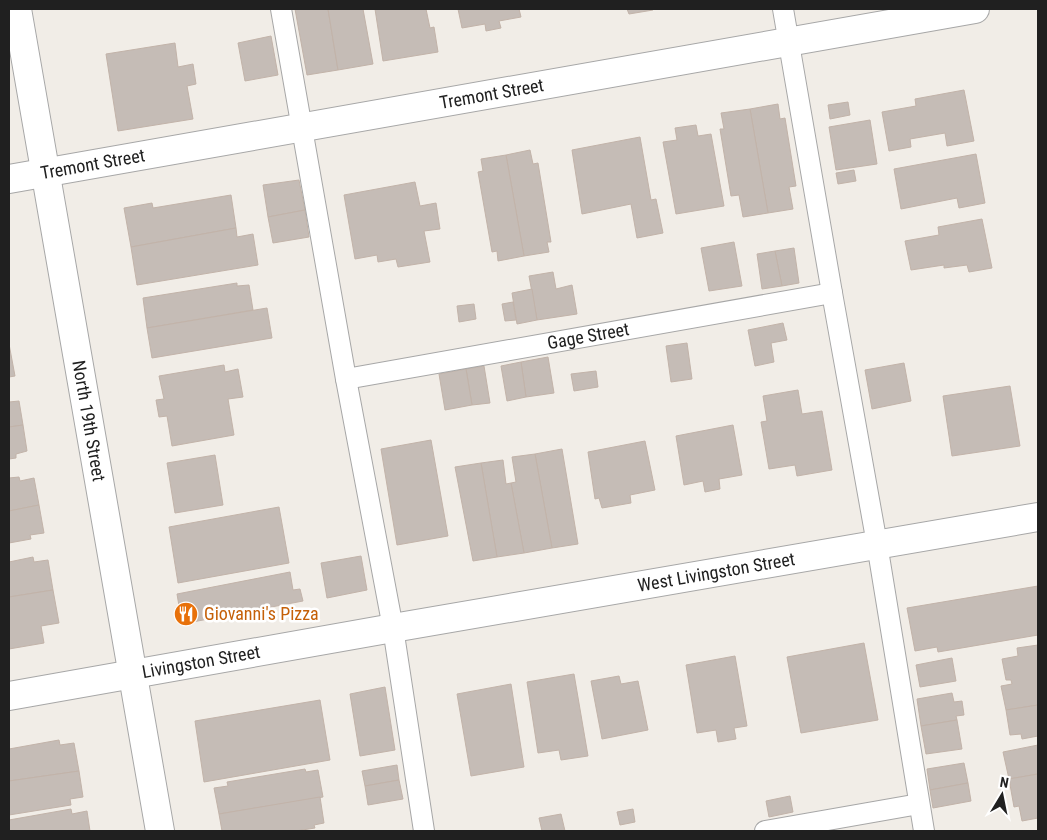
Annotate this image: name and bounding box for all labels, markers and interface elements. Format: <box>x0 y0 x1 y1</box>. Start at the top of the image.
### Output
street label: Tremont Street <box>438 74 545 113</box>
street label: Tremont Street <box>39 144 146 183</box>
street label: Gage Street <box>545 318 631 353</box>
street label: North 19th Street <box>68 359 110 483</box>
street label: West Livingston Street <box>636 548 796 596</box>
restaurant icon: Giovanni's Pizza <box>173 601 199 627</box>
place label: Giovanni's Pizza <box>204 603 319 624</box>
street label: Livingston Street <box>140 641 262 682</box>
north arrow <box>977 770 1027 820</box>
text: N <box>999 774 1010 791</box>

